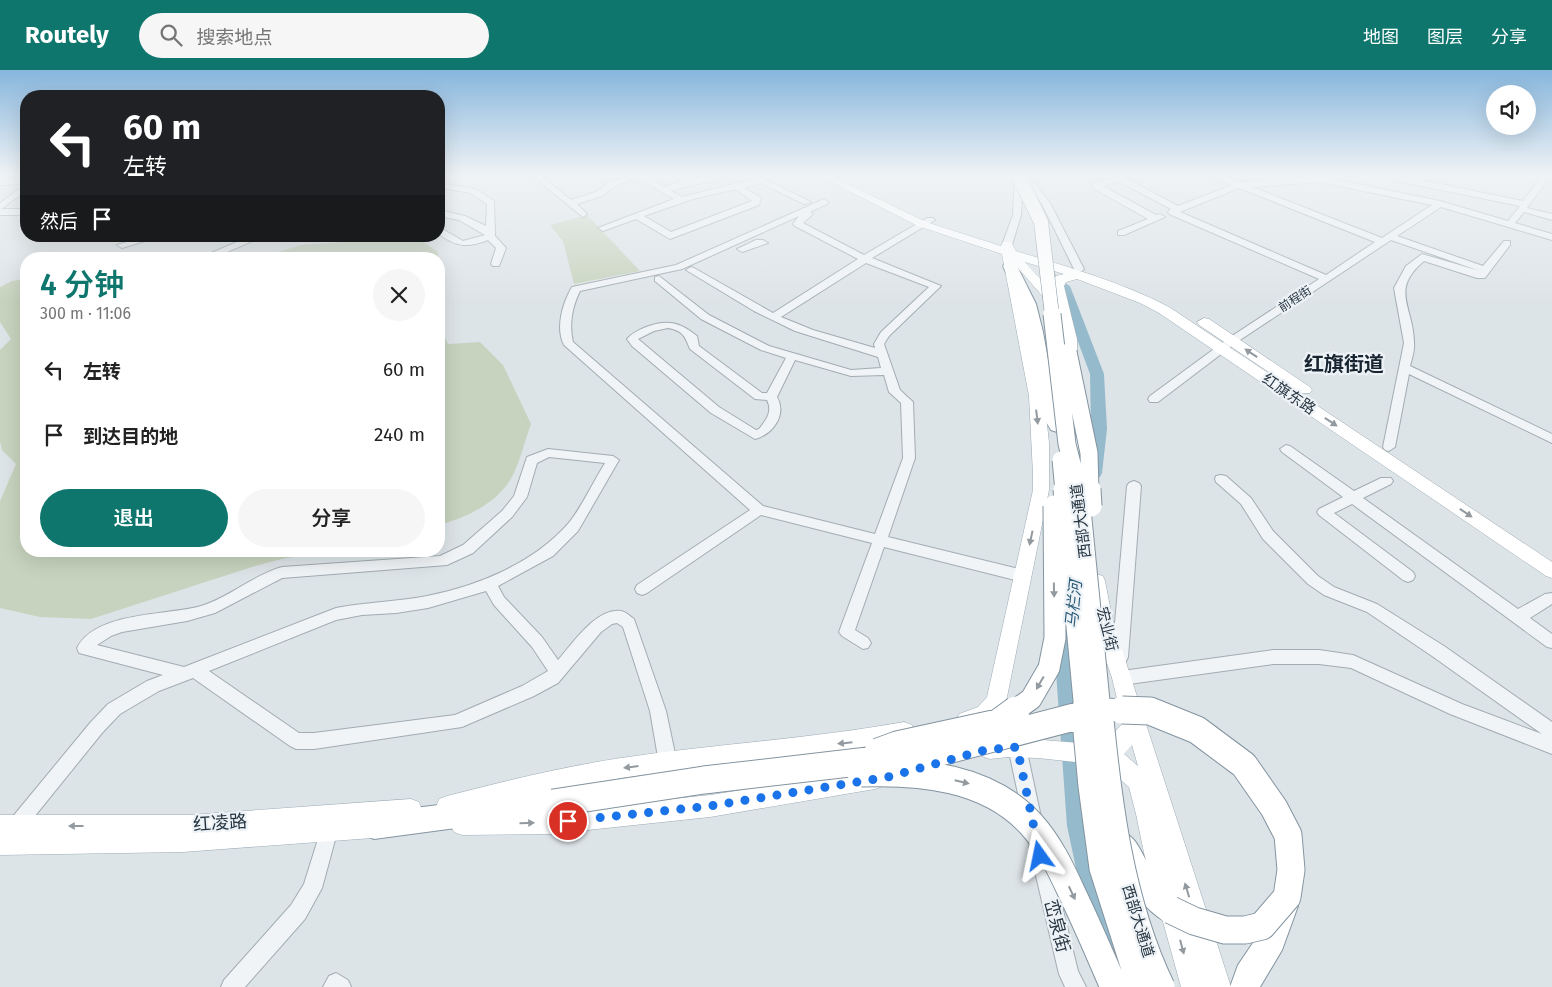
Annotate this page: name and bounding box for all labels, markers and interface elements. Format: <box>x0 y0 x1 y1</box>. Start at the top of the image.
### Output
search box <box>139 13 489 58</box>
text: Routely <box>25 21 109 49</box>
icon: search <box>157 21 185 49</box>
text: 搜索地点 <box>197 26 273 49</box>
text: 地图 <box>1363 26 1399 48</box>
text: 图层 <box>1427 26 1463 48</box>
text: 分享 <box>1491 26 1527 48</box>
map controls <box>1486 85 1536 135</box>
button: sound <box>1486 85 1536 135</box>
text: 60 m <box>123 106 201 148</box>
icon: left <box>40 110 105 175</box>
text: 左转 <box>123 153 167 180</box>
icon: arrive <box>88 205 116 233</box>
text: 然后 <box>40 210 78 233</box>
text: 4 分钟 <box>40 267 124 303</box>
button: close <box>373 269 425 321</box>
street label: 前程街 <box>1276 283 1314 315</box>
text: 300 m · 11:06 <box>40 304 131 323</box>
one-way arrow <box>1244 348 1258 358</box>
district label: 红旗街道 <box>1304 352 1384 376</box>
icon: left <box>40 356 68 384</box>
text: 60 m <box>383 358 425 381</box>
text: 左转 <box>83 360 121 383</box>
street label: 红旗东路 <box>1259 370 1319 418</box>
one-way arrow <box>1033 410 1041 426</box>
one-way arrow <box>1325 417 1338 427</box>
icon: arrive <box>40 421 68 449</box>
text: 240 m <box>374 423 425 446</box>
text: 到达目的地 <box>83 425 178 448</box>
street label: 西部大通道 <box>1067 483 1095 559</box>
button: 退出 <box>40 489 228 547</box>
button: 分享 <box>238 489 425 547</box>
one-way arrow <box>1459 509 1472 518</box>
one-way arrow <box>1026 530 1034 546</box>
water label: 马栏河 <box>1062 576 1086 629</box>
one-way arrow <box>1050 582 1058 598</box>
street label: 宏业街 <box>1093 605 1121 653</box>
one-way arrow <box>1036 676 1044 691</box>
one-way arrow <box>837 739 853 747</box>
one-way arrow <box>623 763 639 771</box>
one-way arrow <box>954 779 970 787</box>
pin <box>547 800 589 842</box>
icon: arrive <box>554 807 582 835</box>
street label: 红凌路 <box>192 810 248 836</box>
one-way arrow <box>520 819 536 827</box>
one-way arrow <box>67 822 83 830</box>
position arrow <box>1013 829 1065 881</box>
street label: 西部大通道 <box>1118 882 1158 960</box>
one-way arrow <box>1183 883 1191 898</box>
one-way arrow <box>1068 886 1076 900</box>
street label: 峦泉街 <box>1039 897 1075 955</box>
one-way arrow <box>1178 939 1186 954</box>

